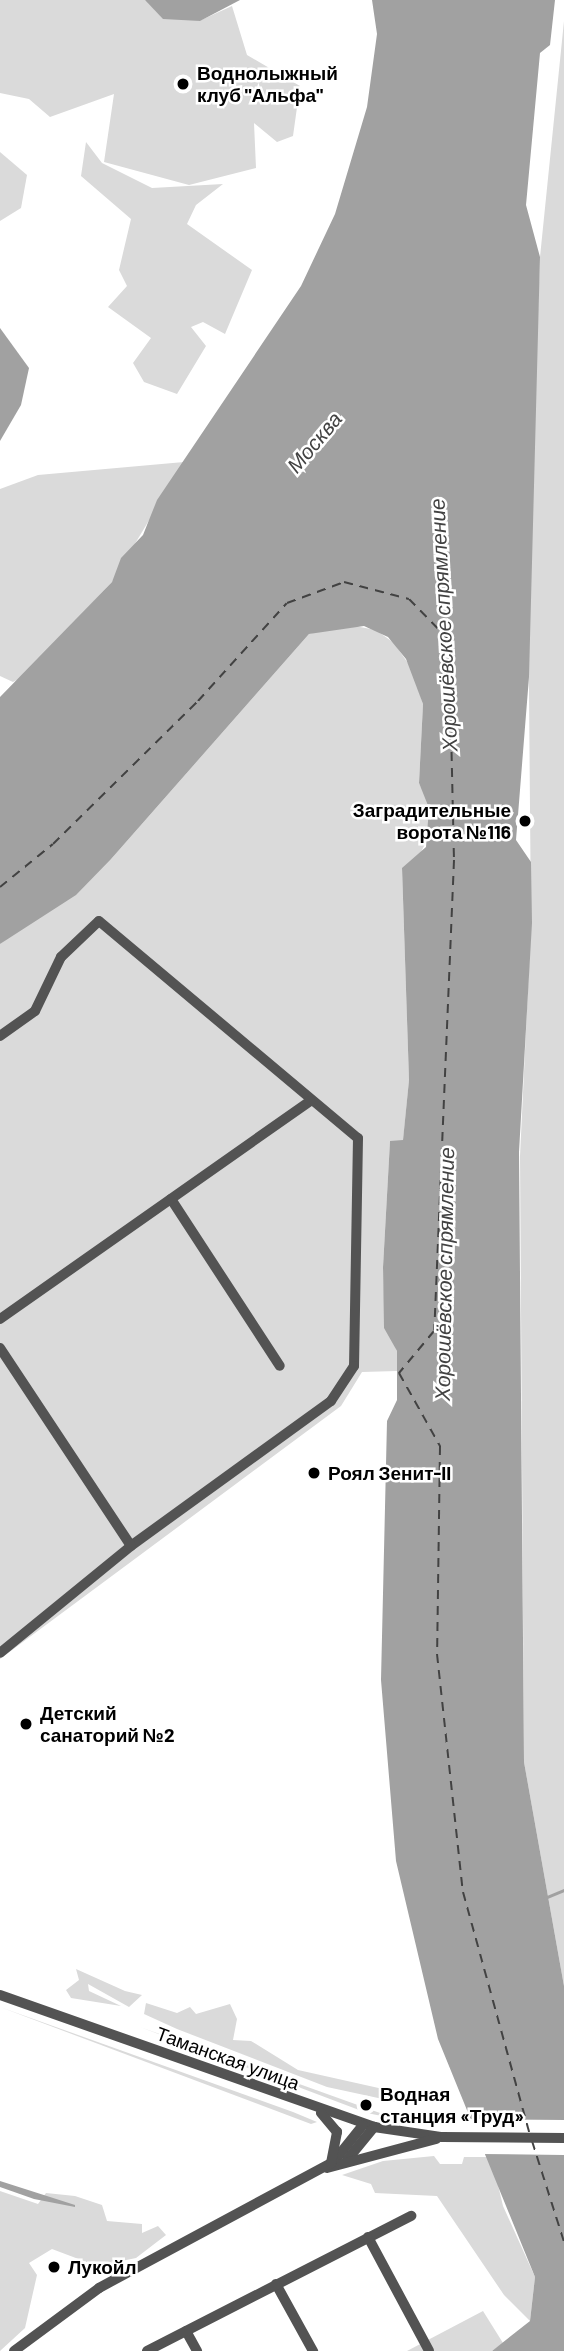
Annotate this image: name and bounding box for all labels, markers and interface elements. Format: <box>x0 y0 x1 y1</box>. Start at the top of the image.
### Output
place label: Воднолыжный клуб "Альфа" <box>197 62 338 106</box>
marker: Воднолыжный клуб "Альфа" <box>175 76 191 92</box>
water label: Москва <box>281 406 347 478</box>
water label: Хорошёвское спрямление <box>424 498 462 752</box>
place label: Заградительные ворота №116 <box>353 799 511 843</box>
marker: Заградительные ворота №116 <box>517 813 533 829</box>
water label: Хорошёвское спрямление <box>429 1147 459 1401</box>
place label: Роял Зенит-II <box>328 1462 451 1484</box>
marker: Роял Зенит-II <box>306 1465 322 1481</box>
place label: Детский санаторий №2 <box>40 1702 175 1746</box>
marker: Детский санаторий №2 <box>18 1716 34 1732</box>
street label: Таманская улица <box>153 2022 303 2094</box>
place label: Водная станция «Труд» <box>380 2083 524 2127</box>
marker: Водная станция «Труд» <box>358 2097 374 2113</box>
place label: Лукойл <box>68 2256 137 2278</box>
marker: Лукойл <box>46 2259 62 2275</box>

